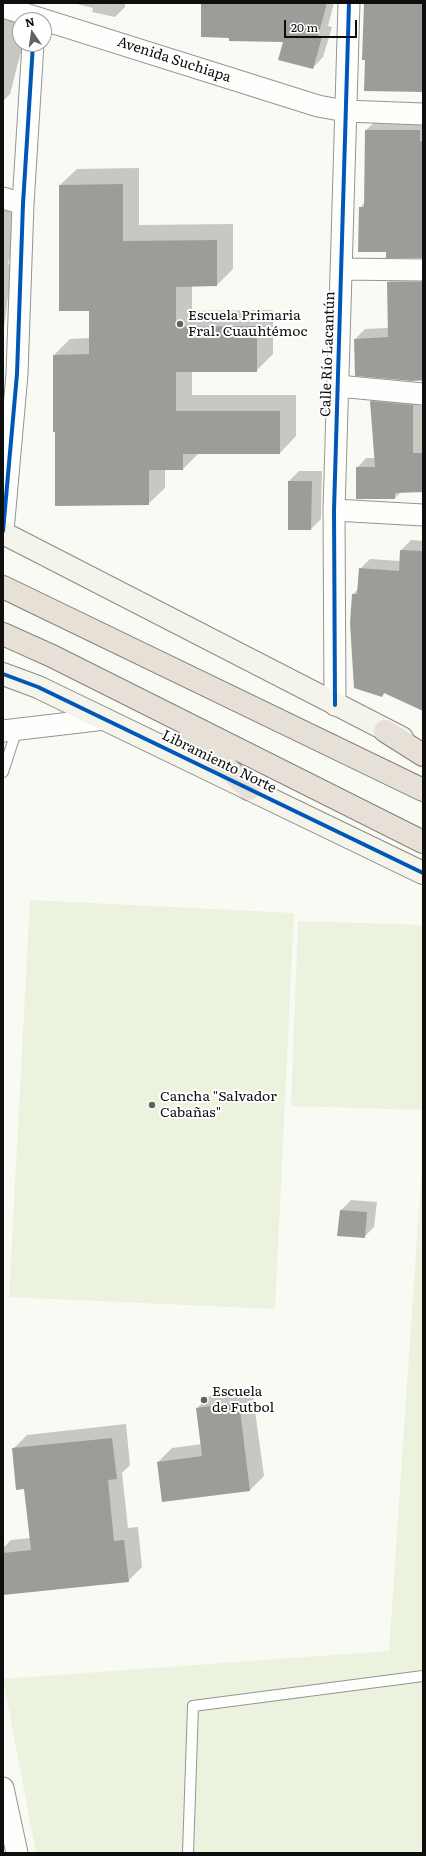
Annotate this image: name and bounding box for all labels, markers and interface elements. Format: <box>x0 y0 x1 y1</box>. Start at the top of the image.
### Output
north arrow <box>12 12 52 52</box>
text: N <box>23 12 36 30</box>
scale bar <box>286 12 359 38</box>
text: 20 m <box>291 18 318 36</box>
street label: Avenida Suchiapa <box>115 34 233 86</box>
street label: Calle Río Lacantún <box>317 291 339 417</box>
place label: Escuela Primaria Fral. Cuauhtémoc <box>188 308 307 340</box>
marker: Escuela Primaria Fral. Cuauhtémoc <box>175 319 185 329</box>
street label: Libramiento Norte <box>159 727 279 797</box>
place label: Cancha "Salvador Cabañas" <box>160 1089 277 1122</box>
marker: Cancha "Salvador Cabañas" <box>147 1100 157 1110</box>
place label: Escuela de Futbol <box>212 1384 274 1416</box>
marker: Escuela de Futbol <box>199 1395 209 1405</box>

